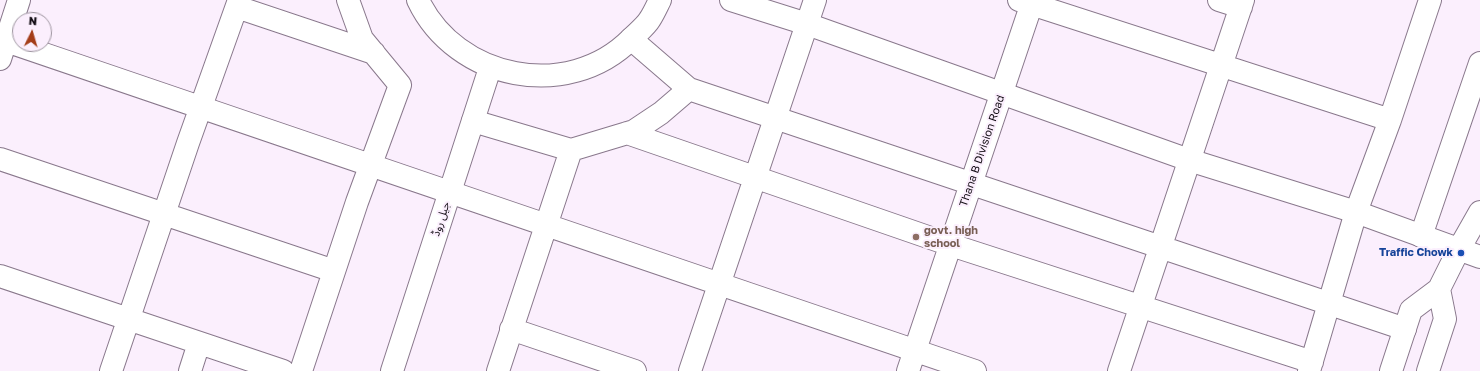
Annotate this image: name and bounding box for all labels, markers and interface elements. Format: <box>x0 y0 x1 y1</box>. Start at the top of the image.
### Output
north arrow <box>12 12 52 52</box>
text: N <box>28 14 38 27</box>
street label: Thana B Division Road <box>957 93 1007 209</box>
street label: جیل روڈ <box>429 200 453 238</box>
place label: govt. high school <box>924 224 978 250</box>
marker: govt. high school <box>911 232 921 242</box>
place label: Traffic Chowk <box>1379 246 1453 260</box>
marker: Traffic Chowk <box>1456 248 1466 258</box>

